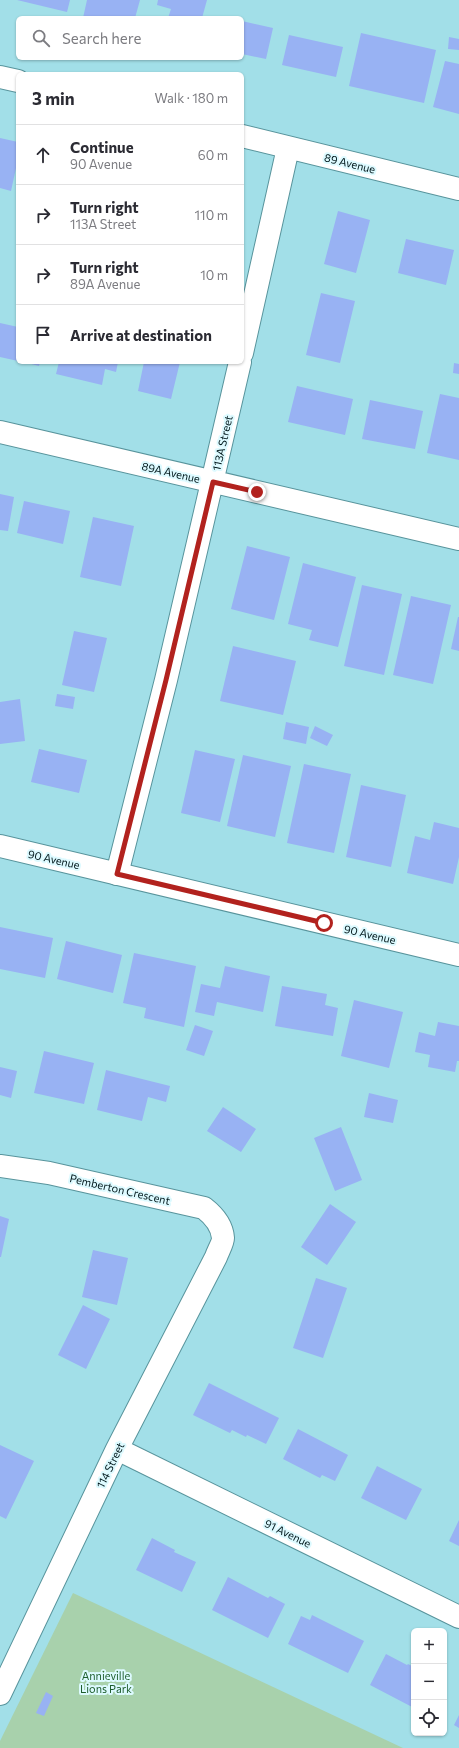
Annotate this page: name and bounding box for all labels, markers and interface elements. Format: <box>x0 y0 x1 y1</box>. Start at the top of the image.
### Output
search box <box>16 16 244 60</box>
icon: search <box>30 27 52 49</box>
text: Search here <box>62 29 141 47</box>
text: 3 min <box>32 88 75 109</box>
text: Walk · 180 m <box>154 90 228 106</box>
text: Continue <box>70 138 134 156</box>
icon: ahead <box>32 144 54 166</box>
text: 60 m <box>198 147 228 163</box>
street label: 89 Avenue <box>323 150 377 176</box>
text: 90 Avenue <box>70 156 132 172</box>
text: Turn right <box>70 198 139 216</box>
icon: right <box>32 204 54 226</box>
text: 110 m <box>195 207 228 223</box>
text: 113A Street <box>70 216 136 232</box>
text: Turn right <box>70 258 139 276</box>
icon: right <box>32 264 54 286</box>
text: 10 m <box>200 267 228 283</box>
text: 89A Avenue <box>70 276 140 292</box>
icon: arrive <box>32 324 54 346</box>
text: Arrive at destination <box>70 326 212 344</box>
street label: 113A Street <box>209 414 235 472</box>
street label: 89A Avenue <box>141 459 202 485</box>
route end <box>248 483 266 501</box>
street label: 90 Avenue <box>27 847 81 871</box>
route start <box>315 914 333 932</box>
street label: 90 Avenue <box>343 922 397 946</box>
street label: Pemberton Crescent <box>68 1171 172 1207</box>
street label: 114 Street <box>93 1440 127 1490</box>
street label: 91 Avenue <box>263 1516 314 1550</box>
map controls <box>411 1628 447 1736</box>
button: + <box>411 1628 447 1664</box>
button: − <box>411 1664 447 1700</box>
park label: Annieville Lions Park <box>80 1669 132 1695</box>
button: locate <box>411 1700 447 1736</box>

